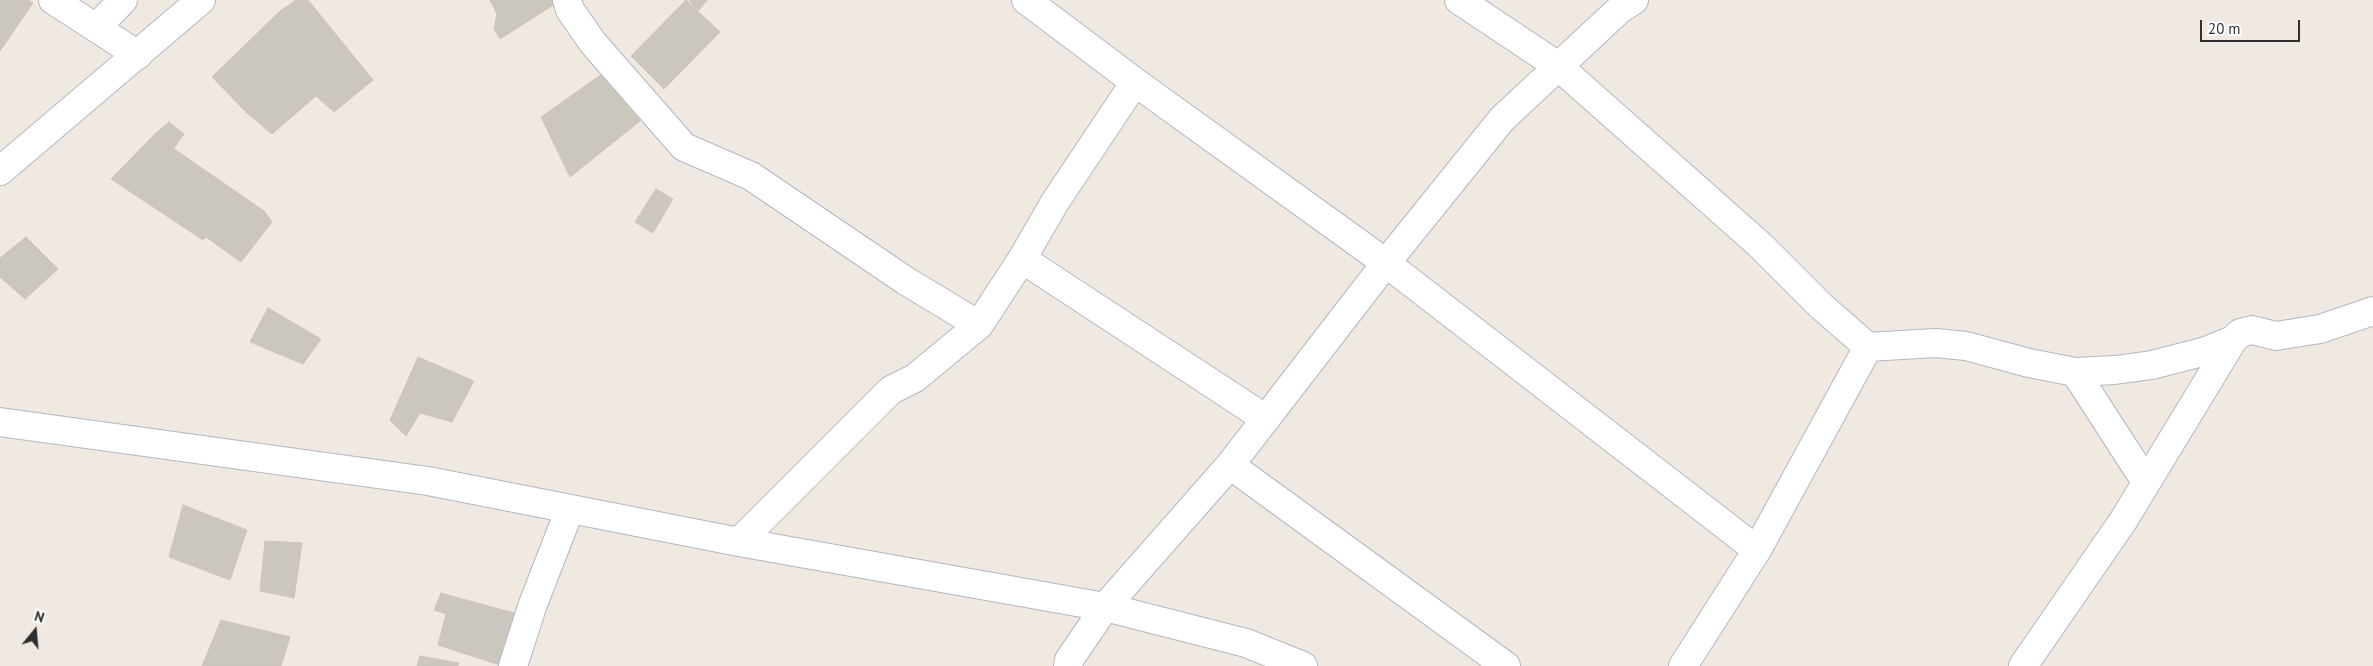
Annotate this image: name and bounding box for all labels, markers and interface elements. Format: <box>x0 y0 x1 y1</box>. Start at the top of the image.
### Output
scale bar <box>2203 10 2303 42</box>
text: 20 m <box>2208 19 2241 38</box>
north arrow <box>10 606 60 656</box>
text: N <box>32 607 46 627</box>

